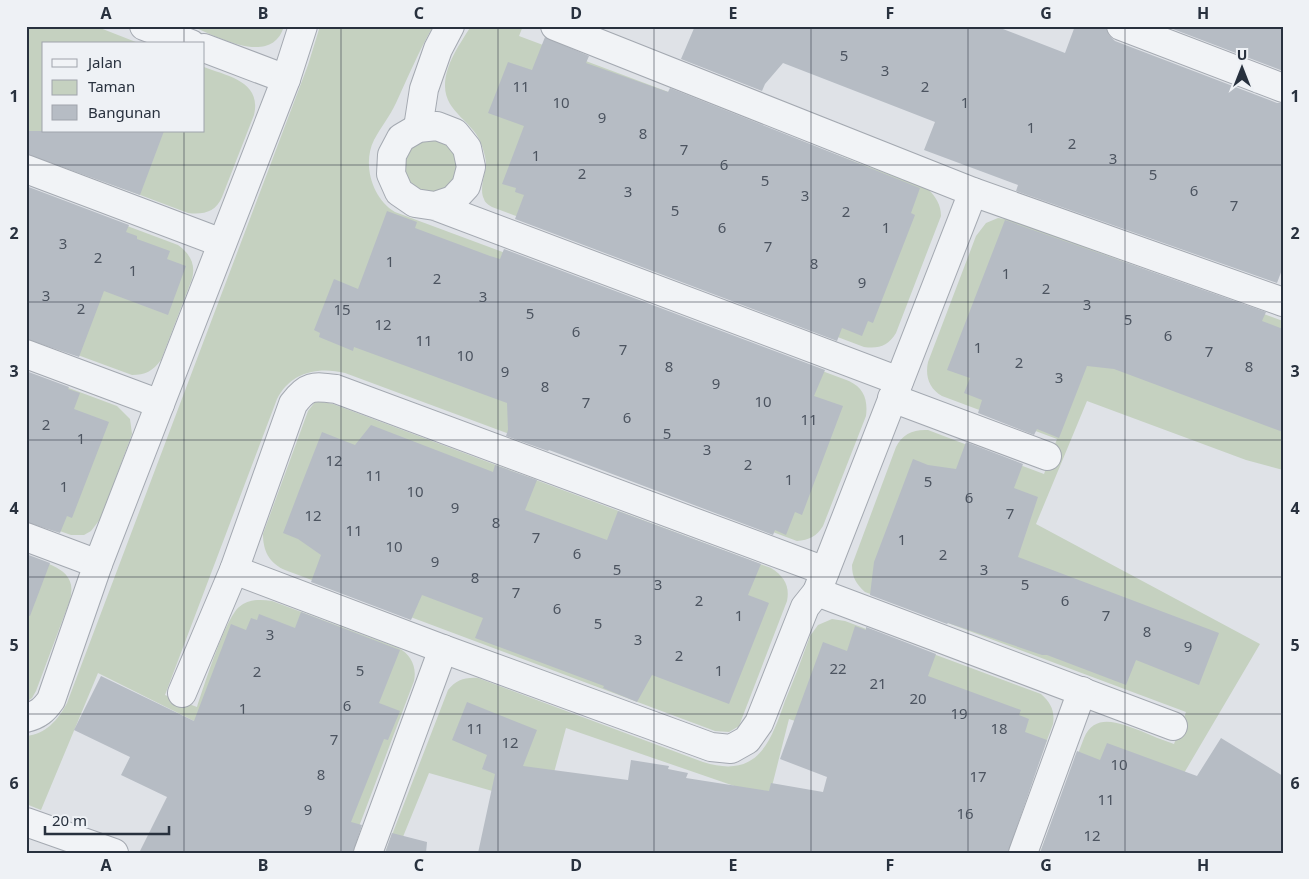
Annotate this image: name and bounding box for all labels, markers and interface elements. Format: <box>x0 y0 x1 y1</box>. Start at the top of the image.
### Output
text: A <box>100 2 112 24</box>
text: B <box>258 2 268 24</box>
text: C <box>414 2 424 24</box>
text: D <box>570 2 582 24</box>
text: E <box>729 2 738 24</box>
text: F <box>886 2 894 24</box>
text: G <box>1040 2 1052 24</box>
text: H <box>1197 2 1209 24</box>
legend <box>42 42 205 132</box>
north arrow <box>1216 42 1266 92</box>
house number: 5 <box>840 45 848 65</box>
text: U <box>1237 45 1247 64</box>
text: Jalan <box>86 52 122 72</box>
house number: 3 <box>881 60 889 80</box>
text: Taman <box>88 76 135 96</box>
house number: 11 <box>512 76 530 96</box>
house number: 2 <box>921 76 929 96</box>
text: 1 <box>9 85 19 107</box>
text: 1 <box>1290 85 1300 107</box>
house number: 10 <box>552 92 570 112</box>
house number: 1 <box>961 92 969 112</box>
text: Bangunan <box>88 102 161 122</box>
house number: 9 <box>598 107 606 127</box>
house number: 1 <box>1027 117 1035 137</box>
house number: 8 <box>639 123 647 143</box>
house number: 2 <box>1068 133 1076 153</box>
house number: 7 <box>680 139 688 159</box>
house number: 1 <box>532 145 540 165</box>
house number: 3 <box>1109 148 1117 168</box>
house number: 6 <box>720 154 728 174</box>
house number: 2 <box>578 163 586 183</box>
house number: 5 <box>1149 164 1157 184</box>
house number: 5 <box>761 170 769 190</box>
house number: 6 <box>1190 180 1198 200</box>
house number: 3 <box>624 181 632 201</box>
house number: 3 <box>801 185 809 205</box>
house number: 7 <box>1230 195 1238 215</box>
house number: 5 <box>671 200 679 220</box>
house number: 2 <box>842 201 850 221</box>
house number: 6 <box>718 217 726 237</box>
house number: 1 <box>882 217 890 237</box>
text: 2 <box>9 222 19 244</box>
text: 2 <box>1290 222 1300 244</box>
house number: 3 <box>59 233 67 253</box>
house number: 7 <box>764 236 772 256</box>
house number: 2 <box>94 247 102 267</box>
house number: 1 <box>386 251 394 271</box>
house number: 8 <box>810 253 818 273</box>
house number: 1 <box>129 260 137 280</box>
house number: 1 <box>1002 263 1010 283</box>
house number: 2 <box>433 268 441 288</box>
house number: 9 <box>858 272 866 292</box>
house number: 2 <box>1042 278 1050 298</box>
house number: 3 <box>42 285 50 305</box>
house number: 3 <box>479 286 487 306</box>
house number: 3 <box>1083 294 1091 314</box>
house number: 2 <box>77 298 85 318</box>
house number: 15 <box>333 299 351 319</box>
house number: 5 <box>526 303 534 323</box>
house number: 5 <box>1124 309 1132 329</box>
house number: 12 <box>374 314 392 334</box>
house number: 6 <box>572 321 580 341</box>
house number: 6 <box>1164 325 1172 345</box>
house number: 11 <box>415 330 433 350</box>
house number: 1 <box>974 337 982 357</box>
house number: 7 <box>619 339 627 359</box>
house number: 7 <box>1205 341 1213 361</box>
house number: 10 <box>456 345 474 365</box>
house number: 2 <box>1015 352 1023 372</box>
house number: 8 <box>665 356 673 376</box>
house number: 8 <box>1245 356 1253 376</box>
text: 3 <box>9 360 19 382</box>
text: 3 <box>1290 360 1300 382</box>
house number: 9 <box>501 361 509 381</box>
house number: 3 <box>1055 367 1063 387</box>
house number: 9 <box>712 373 720 393</box>
house number: 8 <box>541 376 549 396</box>
house number: 10 <box>754 391 772 411</box>
house number: 7 <box>582 392 590 412</box>
house number: 6 <box>623 407 631 427</box>
house number: 11 <box>800 409 818 429</box>
house number: 2 <box>42 414 50 434</box>
house number: 5 <box>663 423 671 443</box>
house number: 1 <box>77 428 85 448</box>
house number: 3 <box>703 439 711 459</box>
house number: 12 <box>325 450 343 470</box>
house number: 2 <box>744 454 752 474</box>
house number: 11 <box>365 465 383 485</box>
house number: 1 <box>785 469 793 489</box>
house number: 5 <box>924 471 932 491</box>
house number: 1 <box>60 476 68 496</box>
house number: 10 <box>406 481 424 501</box>
house number: 6 <box>965 487 973 507</box>
text: 4 <box>9 497 19 519</box>
house number: 9 <box>451 497 459 517</box>
text: 4 <box>1290 497 1300 519</box>
house number: 7 <box>1006 503 1014 523</box>
house number: 12 <box>304 505 322 525</box>
house number: 8 <box>492 512 500 532</box>
house number: 11 <box>345 520 363 540</box>
house number: 7 <box>532 527 540 547</box>
house number: 1 <box>898 529 906 549</box>
house number: 10 <box>385 536 403 556</box>
house number: 6 <box>573 543 581 563</box>
house number: 2 <box>939 544 947 564</box>
house number: 9 <box>431 551 439 571</box>
house number: 5 <box>613 559 621 579</box>
house number: 3 <box>980 559 988 579</box>
house number: 8 <box>471 567 479 587</box>
house number: 3 <box>654 574 662 594</box>
house number: 5 <box>1021 574 1029 594</box>
house number: 7 <box>512 582 520 602</box>
house number: 2 <box>695 590 703 610</box>
house number: 6 <box>1061 590 1069 610</box>
house number: 6 <box>553 598 561 618</box>
house number: 1 <box>735 605 743 625</box>
house number: 7 <box>1102 605 1110 625</box>
house number: 5 <box>594 613 602 633</box>
house number: 8 <box>1143 621 1151 641</box>
house number: 3 <box>266 624 274 644</box>
house number: 3 <box>634 629 642 649</box>
text: 5 <box>9 634 19 656</box>
text: 5 <box>1290 634 1300 656</box>
house number: 9 <box>1184 636 1192 656</box>
house number: 2 <box>675 645 683 665</box>
house number: 22 <box>829 658 847 678</box>
house number: 5 <box>356 660 364 680</box>
house number: 1 <box>715 660 723 680</box>
house number: 2 <box>253 661 261 681</box>
house number: 21 <box>869 673 887 693</box>
house number: 20 <box>909 688 927 708</box>
house number: 6 <box>343 695 351 715</box>
house number: 1 <box>239 698 247 718</box>
house number: 19 <box>950 703 968 723</box>
house number: 11 <box>466 718 484 738</box>
house number: 18 <box>990 718 1008 738</box>
house number: 7 <box>330 729 338 749</box>
house number: 12 <box>501 732 519 752</box>
house number: 10 <box>1110 754 1128 774</box>
house number: 8 <box>317 764 325 784</box>
house number: 17 <box>969 766 987 786</box>
text: 6 <box>9 772 19 794</box>
text: 6 <box>1290 772 1300 794</box>
house number: 11 <box>1097 789 1115 809</box>
house number: 9 <box>304 799 312 819</box>
house number: 16 <box>956 803 974 823</box>
scale bar <box>45 804 169 836</box>
text: 20 m <box>52 810 87 830</box>
house number: 12 <box>1083 825 1101 845</box>
text: A <box>100 854 112 876</box>
text: B <box>258 854 268 876</box>
text: C <box>414 854 424 876</box>
text: D <box>570 854 582 876</box>
text: E <box>729 854 738 876</box>
text: F <box>886 854 894 876</box>
text: G <box>1040 854 1052 876</box>
text: H <box>1197 854 1209 876</box>

